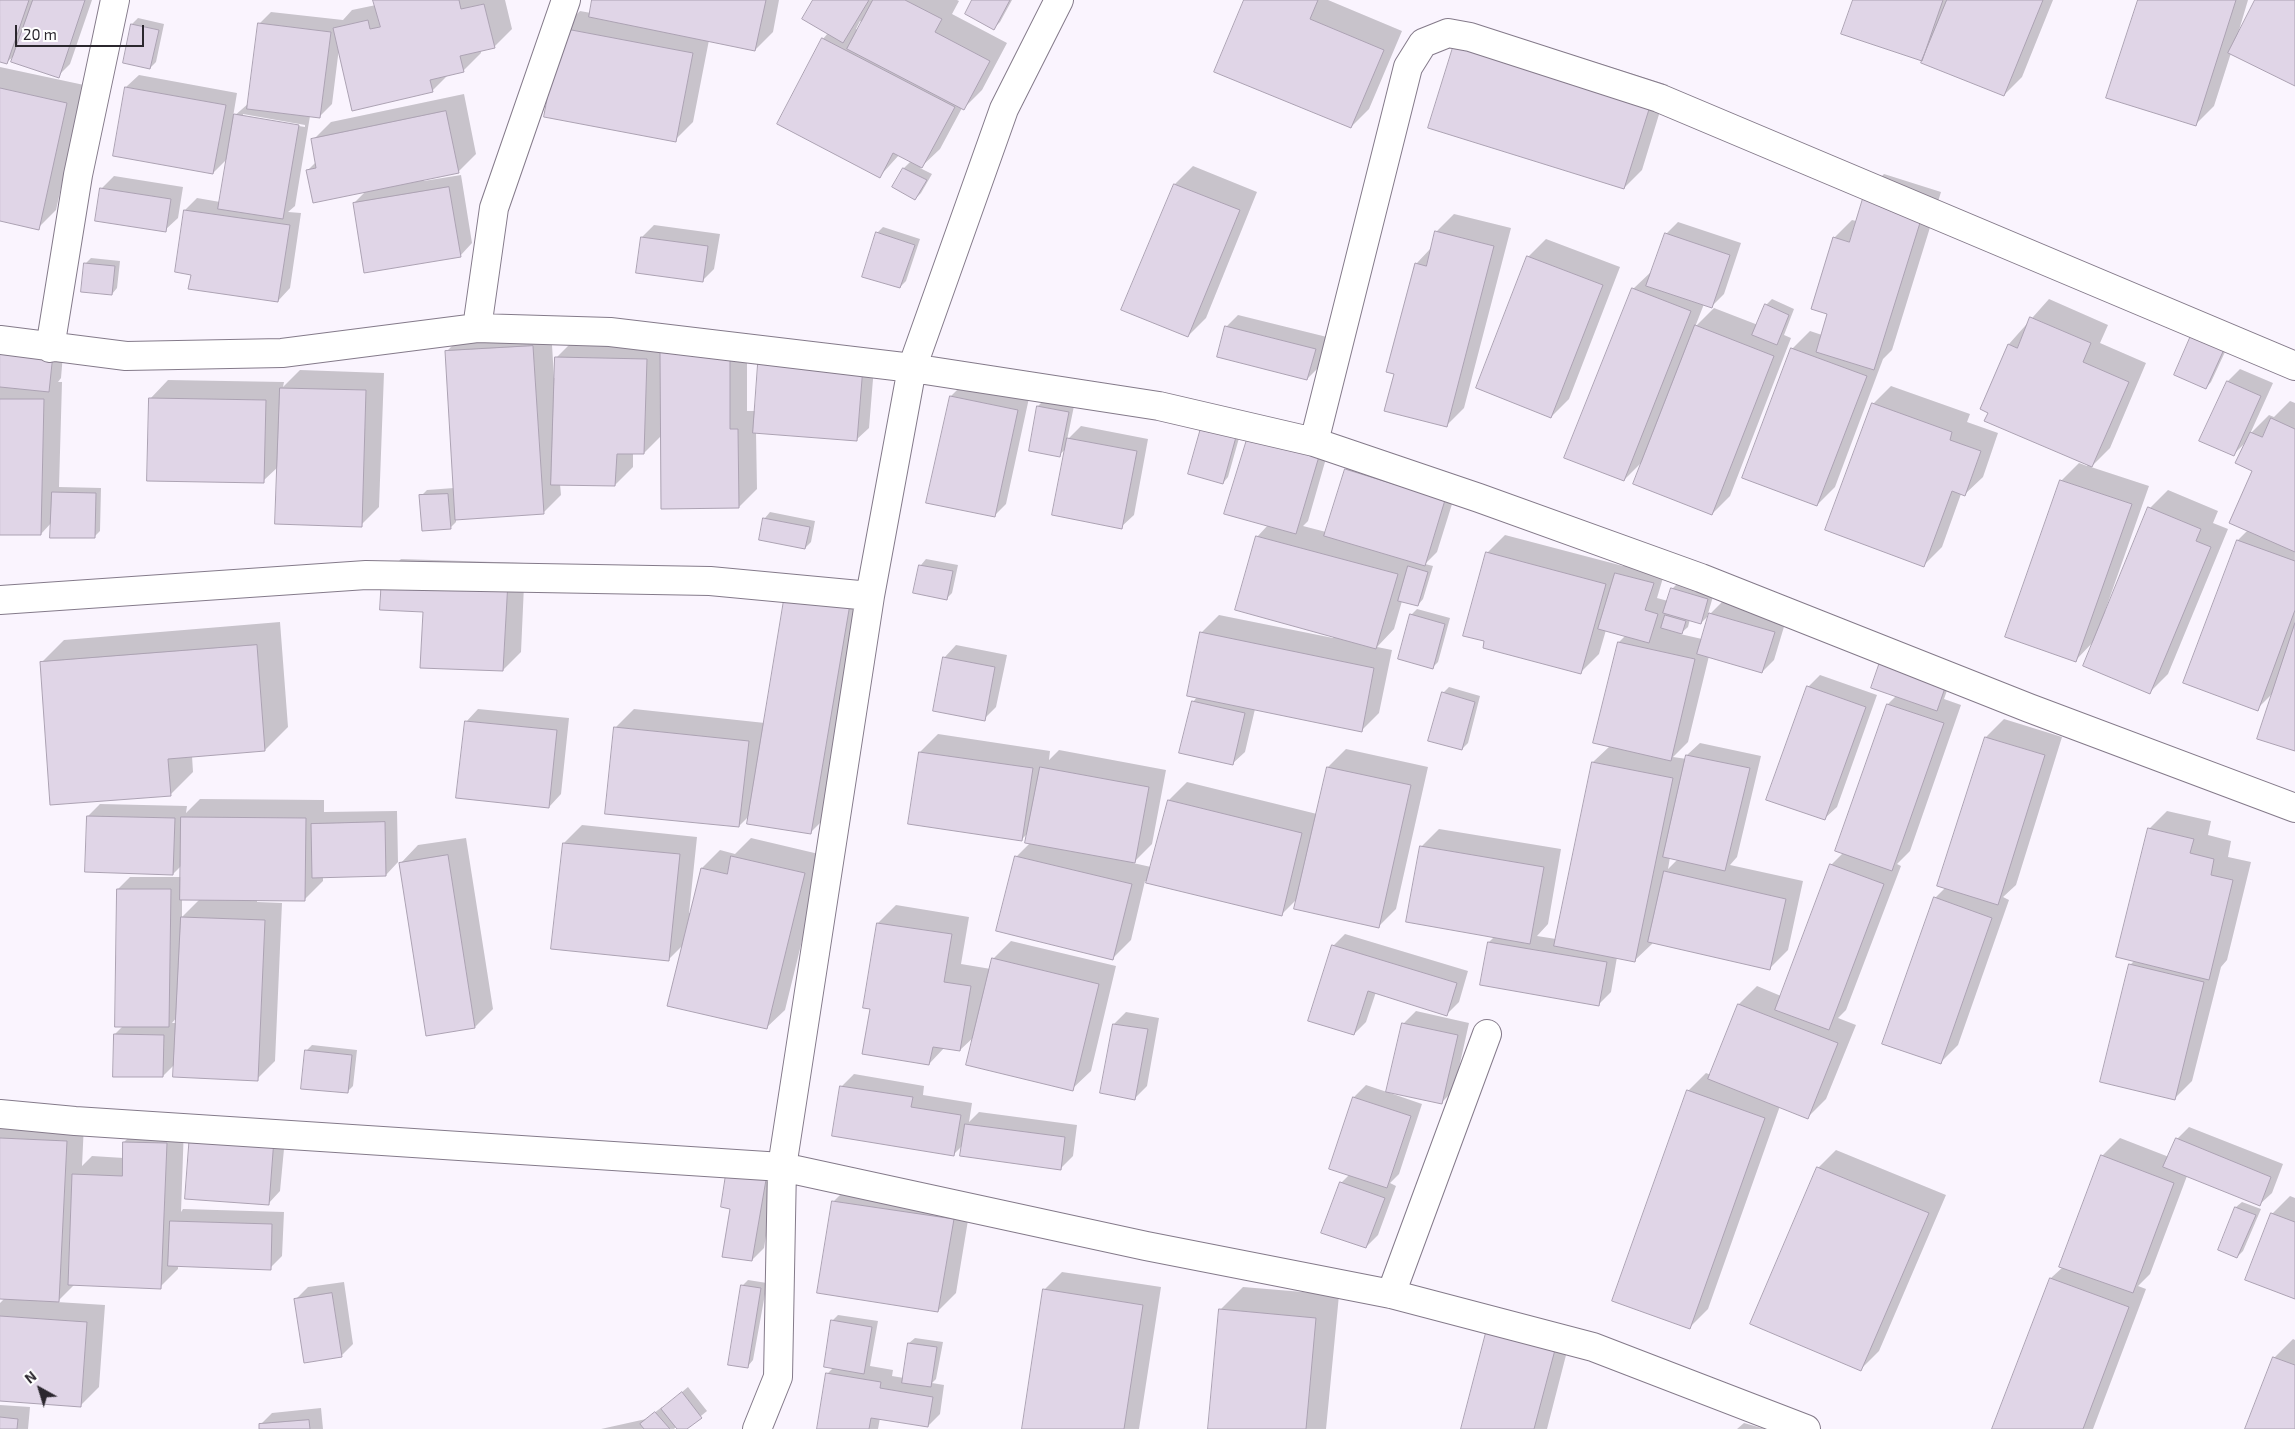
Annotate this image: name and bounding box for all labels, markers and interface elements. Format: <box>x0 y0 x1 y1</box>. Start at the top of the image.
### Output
scale bar <box>18 15 146 47</box>
text: 20 m <box>23 25 57 43</box>
north arrow <box>15 1364 65 1414</box>
text: N <box>21 1367 40 1387</box>

